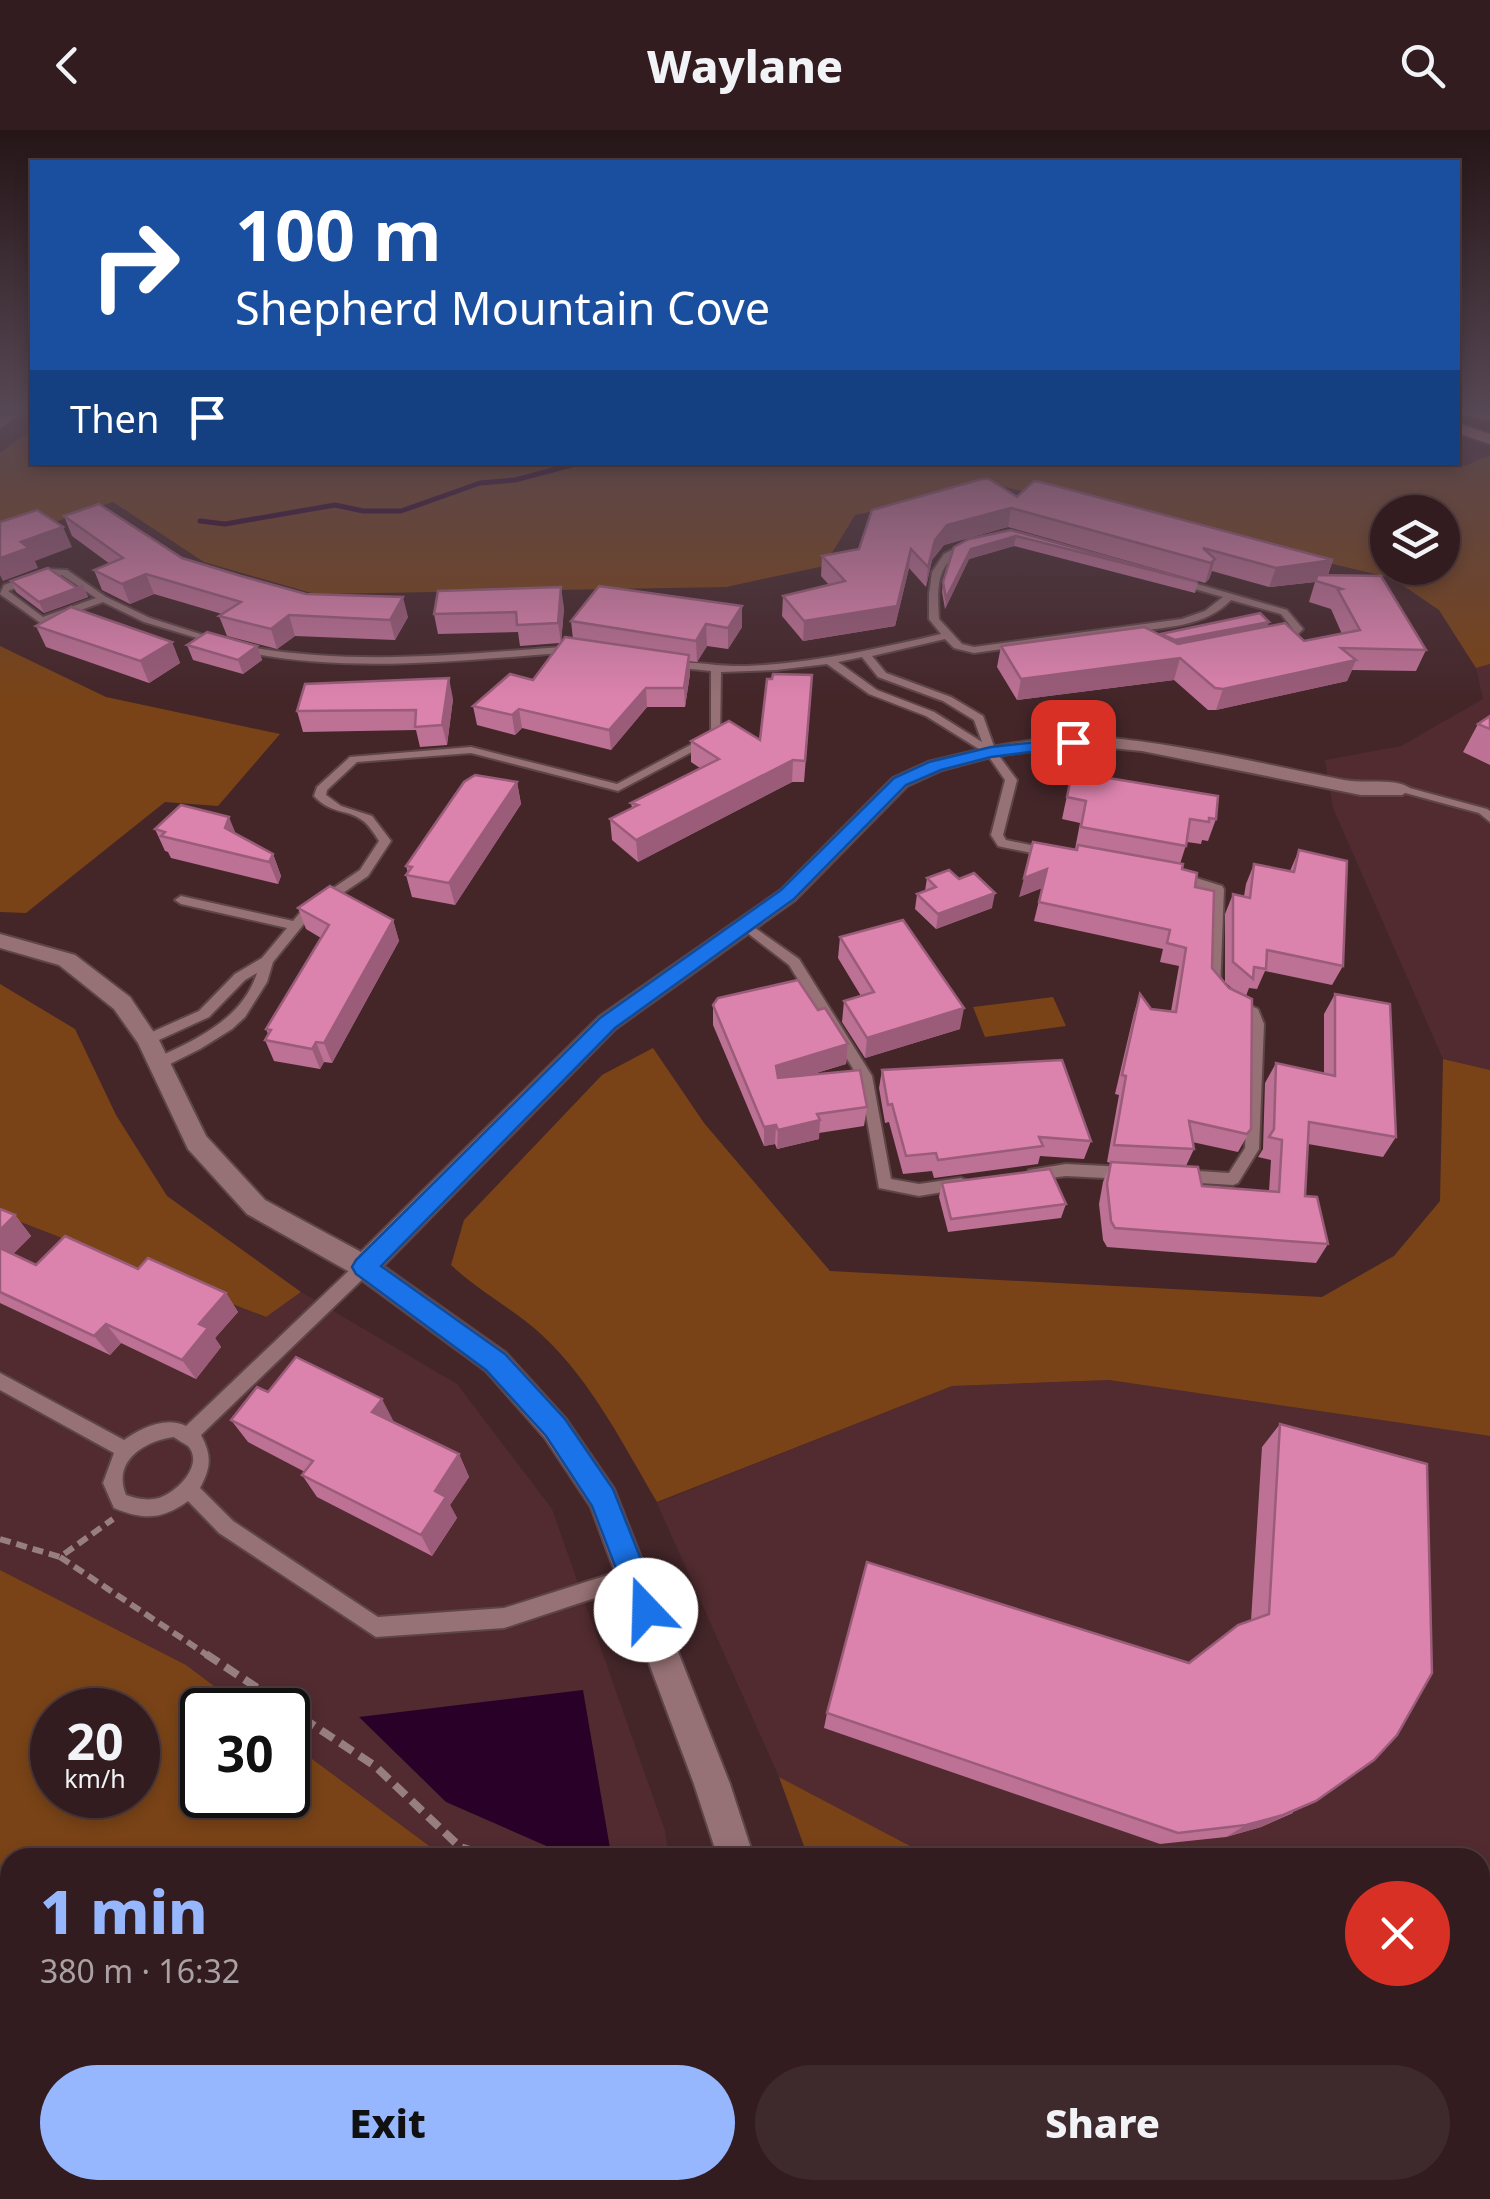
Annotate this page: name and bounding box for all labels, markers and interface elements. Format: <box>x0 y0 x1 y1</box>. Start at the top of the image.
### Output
text: Waylane <box>647 35 843 96</box>
icon: back <box>40 38 95 93</box>
icon: search <box>1395 38 1450 93</box>
text: 100 m <box>235 186 442 282</box>
icon: right <box>70 200 200 330</box>
text: Shepherd Mountain Cove <box>235 277 770 338</box>
icon: arrive <box>180 390 235 445</box>
text: Then <box>70 392 160 444</box>
map controls <box>1370 495 1460 585</box>
button: layers <box>1370 495 1460 585</box>
pin <box>1031 700 1116 785</box>
icon: arrive <box>1046 715 1101 770</box>
position arrow <box>594 1558 698 1662</box>
speed limit sign: 30 <box>180 1688 310 1818</box>
text: 20 <box>66 1707 124 1775</box>
text: km/h <box>64 1761 126 1795</box>
text: 1 min <box>40 1870 208 1952</box>
button: close <box>1345 1881 1450 1986</box>
text: 380 m · 16:32 <box>40 1949 240 1992</box>
button: Exit <box>40 2065 735 2180</box>
button: Share <box>755 2065 1450 2180</box>

